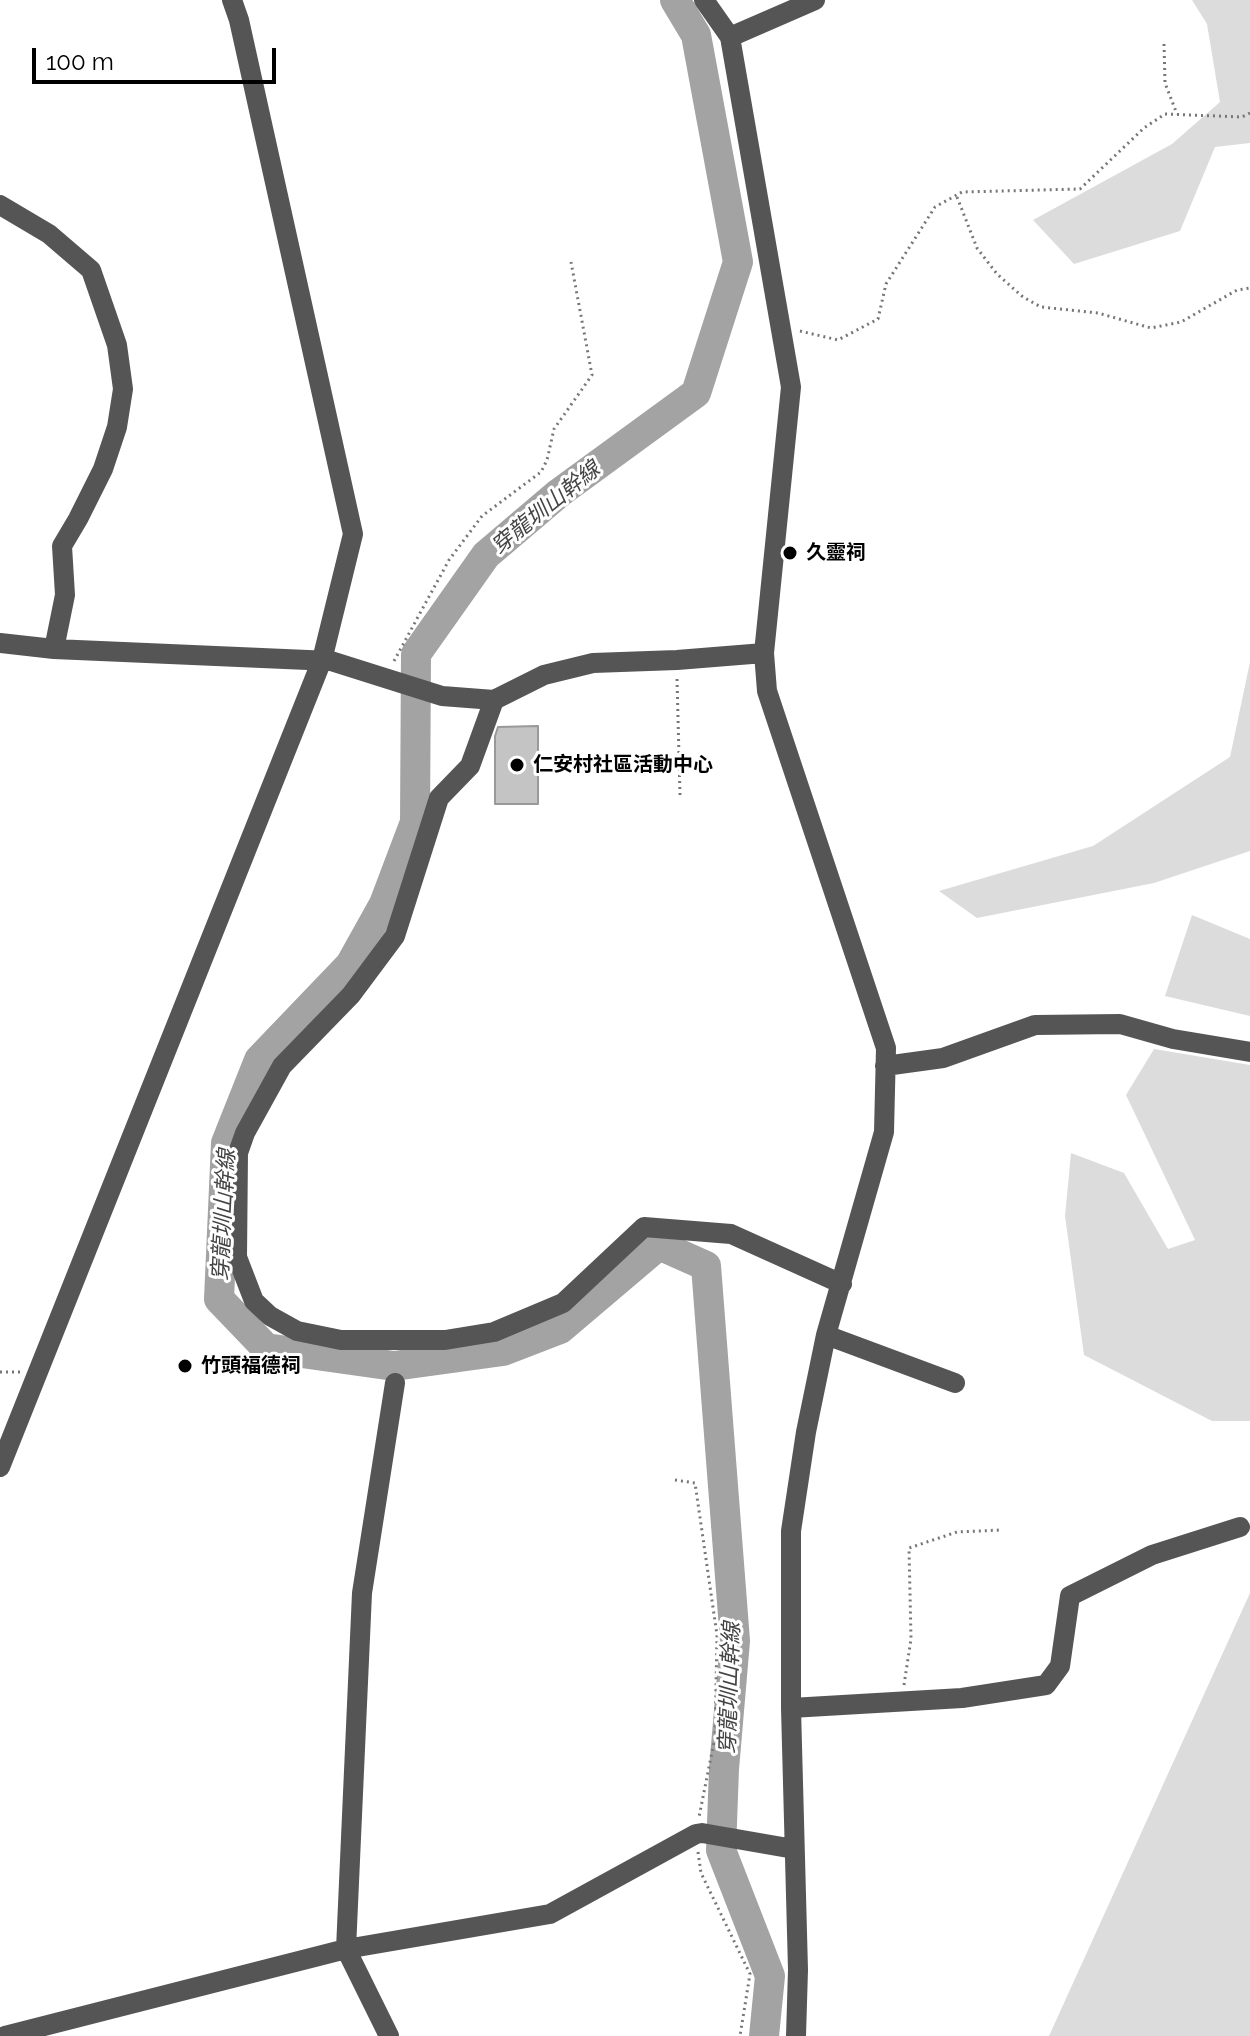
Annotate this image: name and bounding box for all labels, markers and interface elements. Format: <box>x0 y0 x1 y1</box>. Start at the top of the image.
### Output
scale bar <box>36 32 280 82</box>
text: 100 m <box>46 47 114 76</box>
water label: 穿龍圳山幹線 <box>486 456 606 560</box>
place label: 久靈祠 <box>806 541 866 565</box>
marker: 久靈祠 <box>781 544 799 562</box>
place label: 仁安村社區活動中心 <box>533 753 713 777</box>
marker: 仁安村社區活動中心 <box>508 756 526 774</box>
water label: 穿龍圳山幹線 <box>207 1148 241 1282</box>
place label: 竹頭福德祠 <box>201 1354 301 1378</box>
marker: 竹頭福德祠 <box>176 1357 194 1375</box>
water label: 穿龍圳山幹線 <box>715 1622 745 1754</box>

